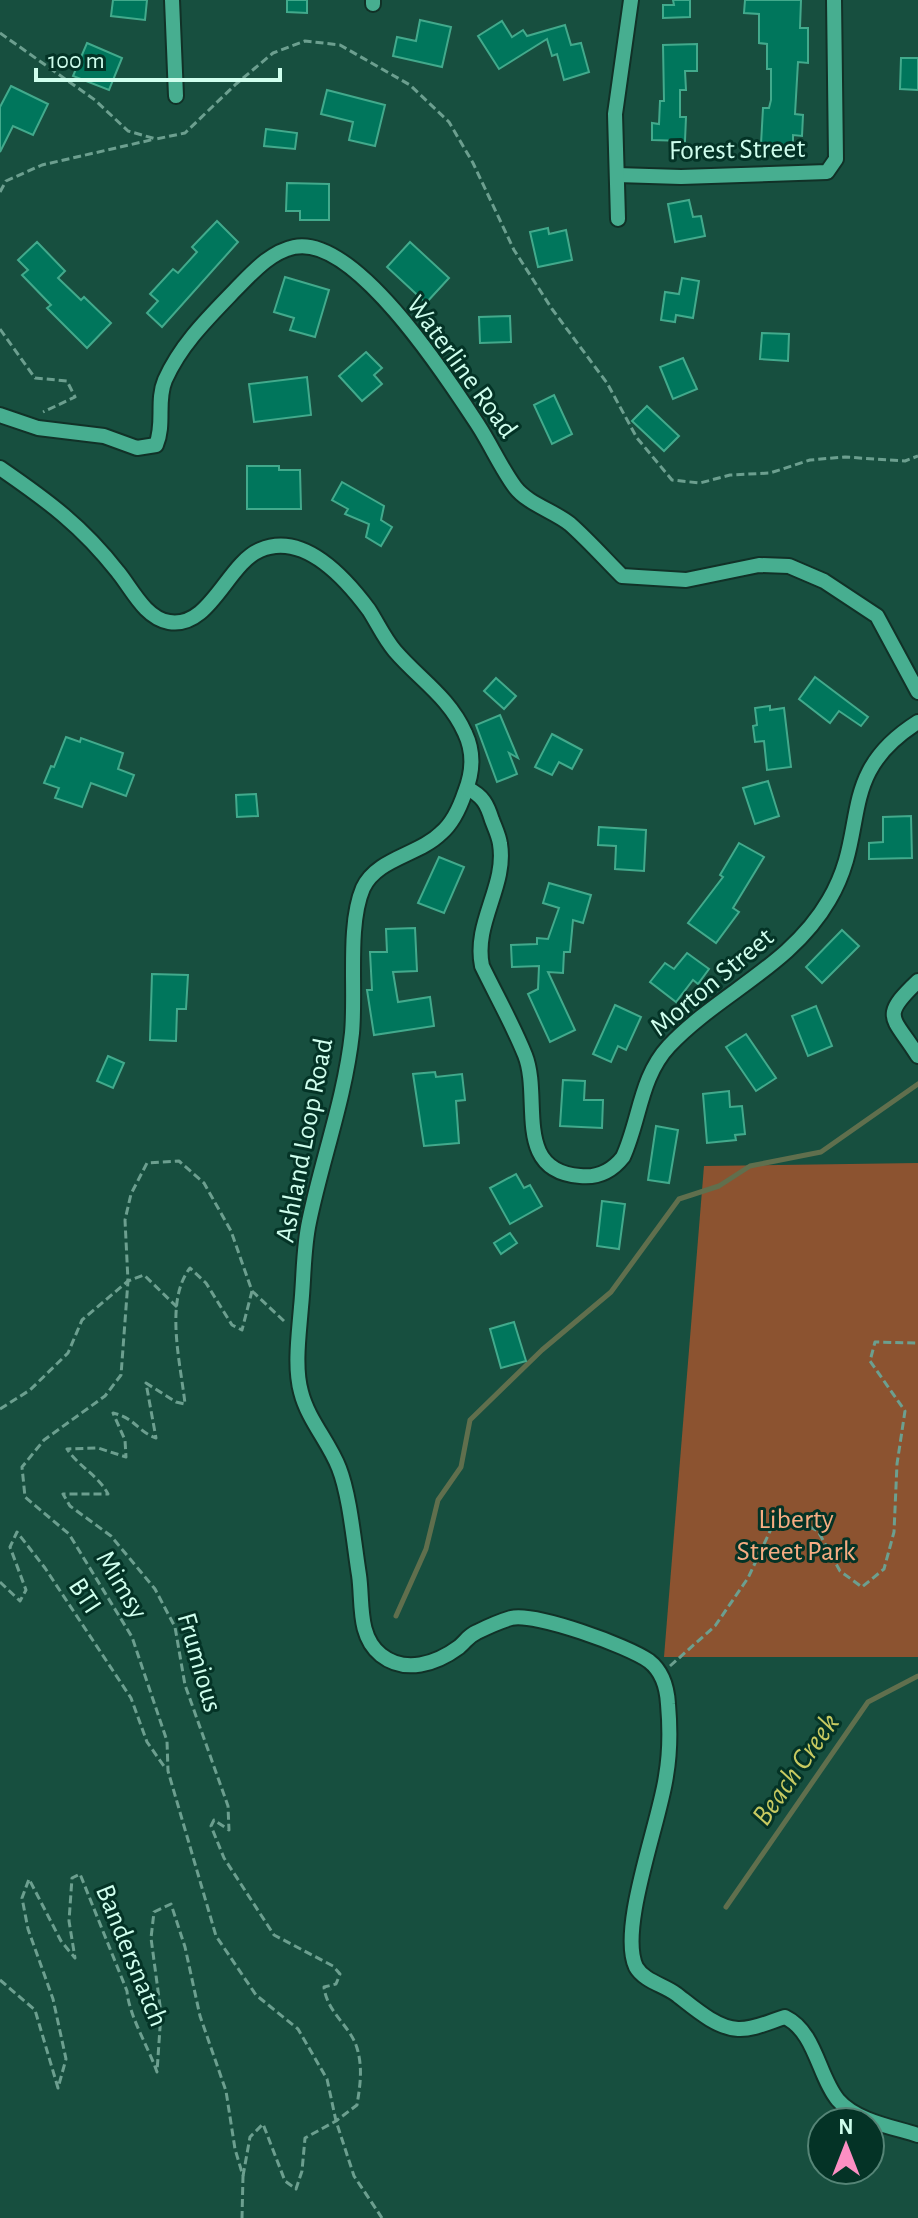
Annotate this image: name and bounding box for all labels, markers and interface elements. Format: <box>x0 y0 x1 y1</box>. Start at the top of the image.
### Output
scale bar <box>36 32 280 82</box>
text: 100 m <box>48 49 105 73</box>
street label: Forest Street <box>669 135 806 165</box>
street label: Waterline Road <box>401 291 522 443</box>
street label: Morton Street <box>645 923 779 1042</box>
street label: Ashland Loop Road <box>271 1036 339 1245</box>
park label: Liberty Street Park <box>737 1506 856 1566</box>
street label: Mimsy <box>90 1546 152 1624</box>
street label: BTI <box>63 1573 106 1619</box>
street label: Frumious <box>172 1610 227 1715</box>
water label: Beach Creek <box>747 1708 845 1831</box>
street label: Bandersnatch <box>90 1881 172 2031</box>
north arrow <box>806 2106 886 2186</box>
text: N <box>838 2116 854 2138</box>

